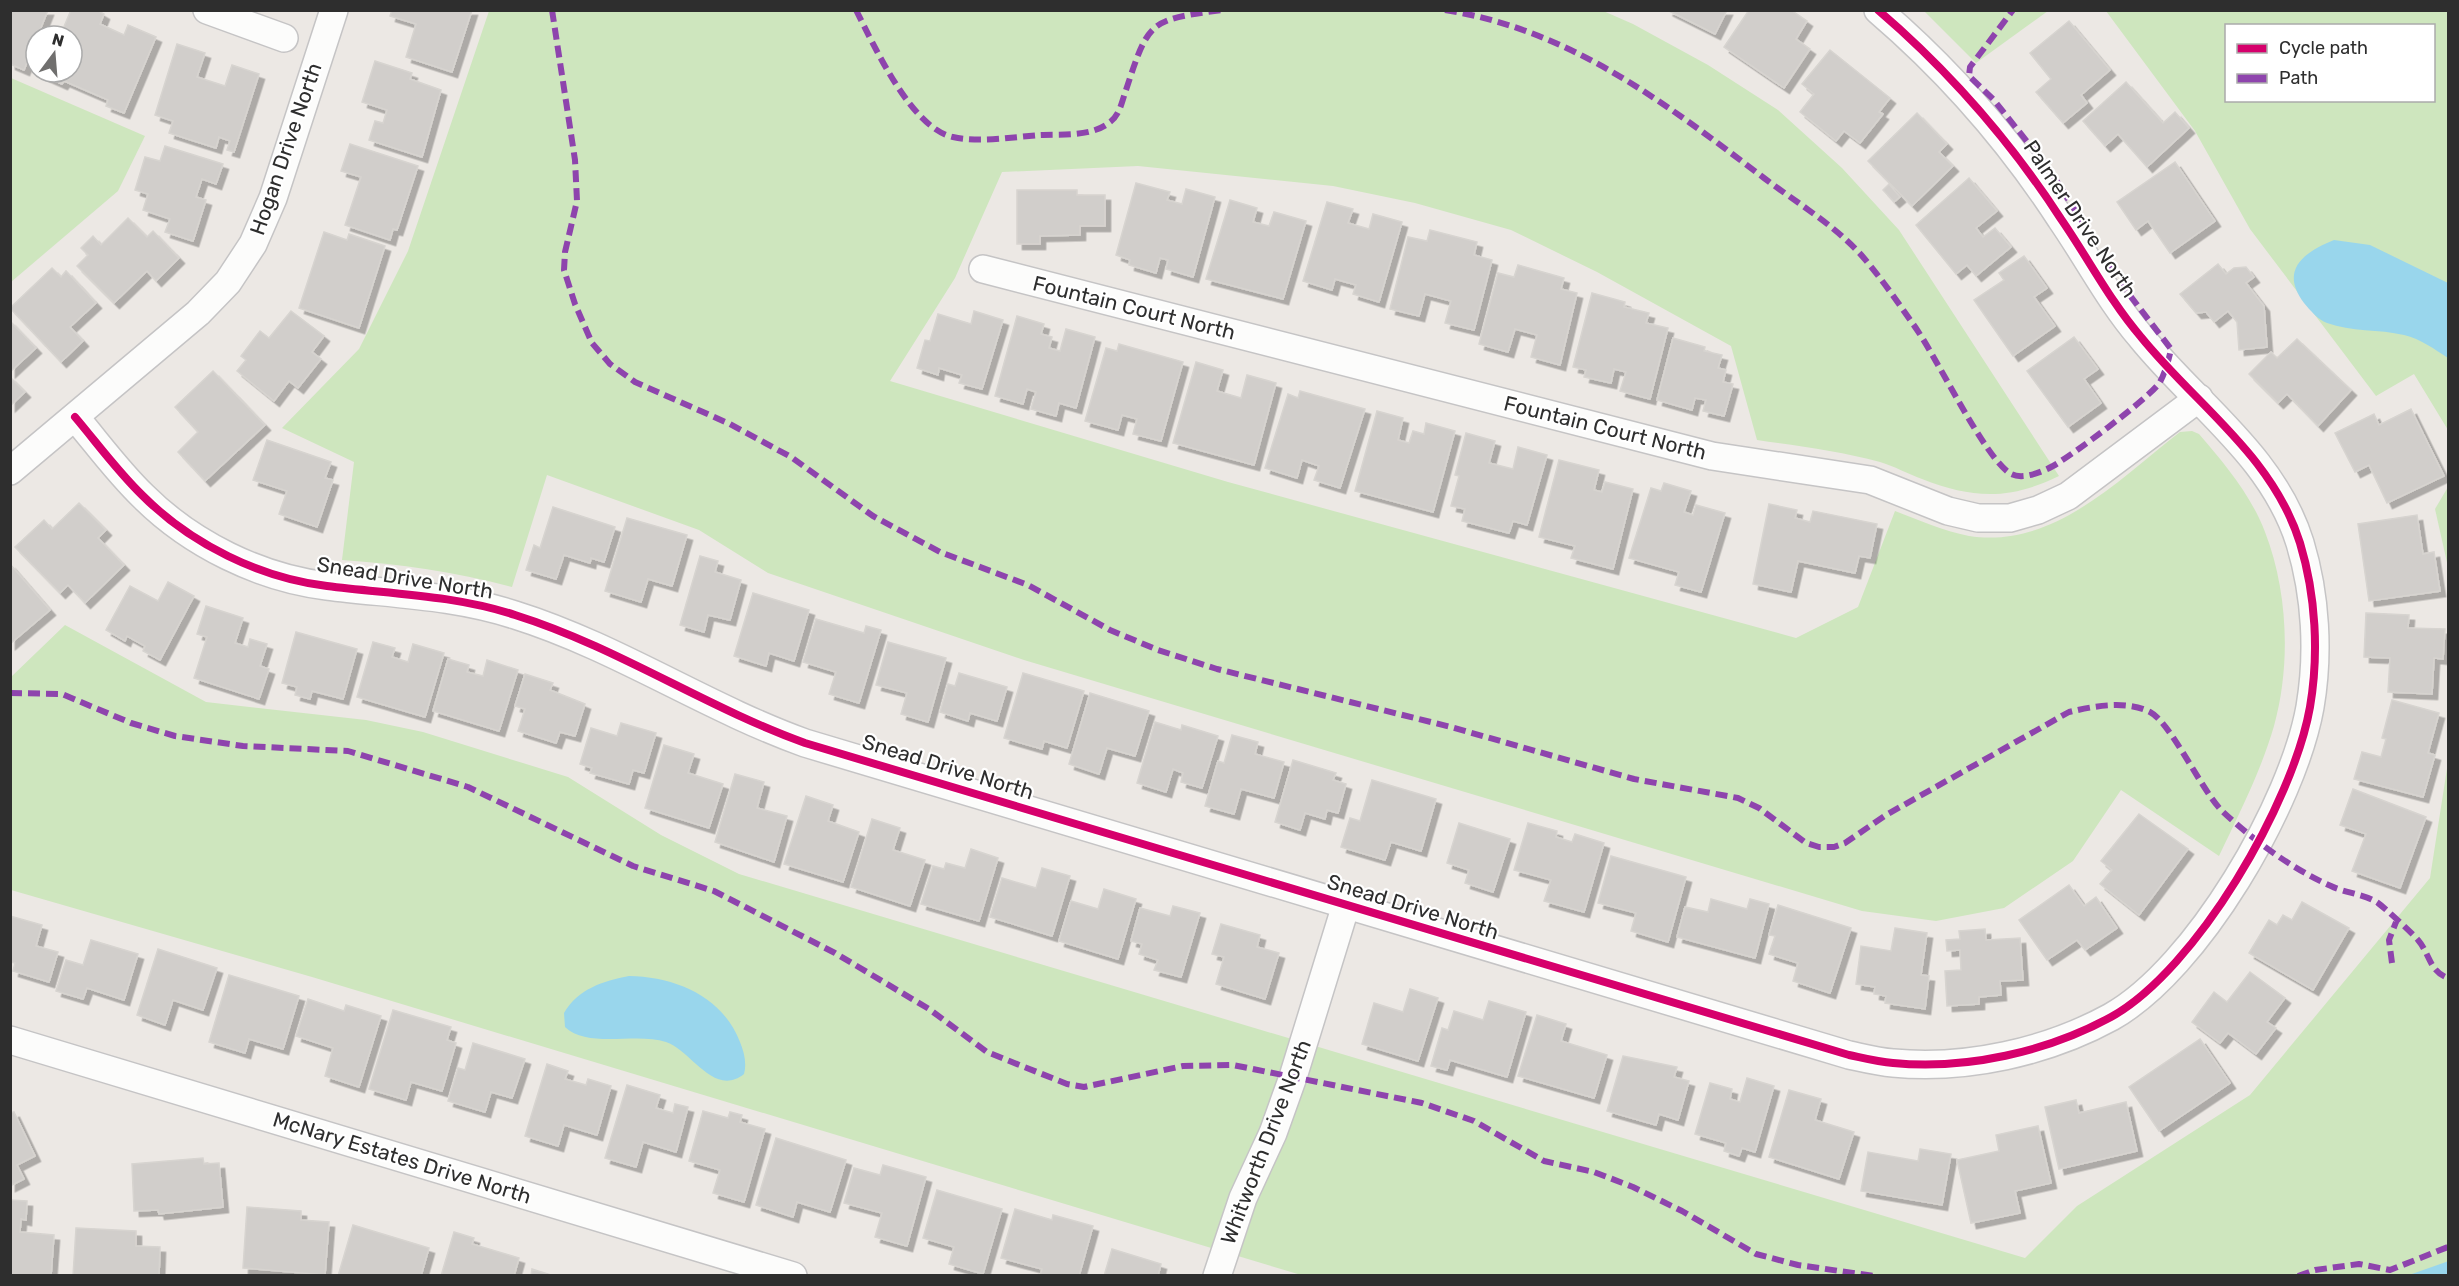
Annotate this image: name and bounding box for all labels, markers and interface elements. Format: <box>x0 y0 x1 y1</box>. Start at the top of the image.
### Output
north arrow <box>24 24 84 84</box>
legend <box>2225 24 2435 102</box>
text: N <box>50 29 66 51</box>
text: Cycle path <box>2279 37 2368 59</box>
street label: Hogan Drive North <box>244 60 327 238</box>
text: Path <box>2279 67 2318 89</box>
street label: Palmer Drive North <box>2019 135 2142 302</box>
street label: Fountain Court North <box>1030 270 1238 345</box>
street label: Fountain Court North <box>1501 390 1709 465</box>
street label: Snead Drive North <box>315 551 495 604</box>
street label: Snead Drive North <box>859 729 1037 805</box>
street label: Snead Drive North <box>1324 869 1502 945</box>
street label: Whitworth Drive North <box>1215 1036 1316 1248</box>
street label: McNary Estates Drive North <box>270 1106 534 1209</box>

